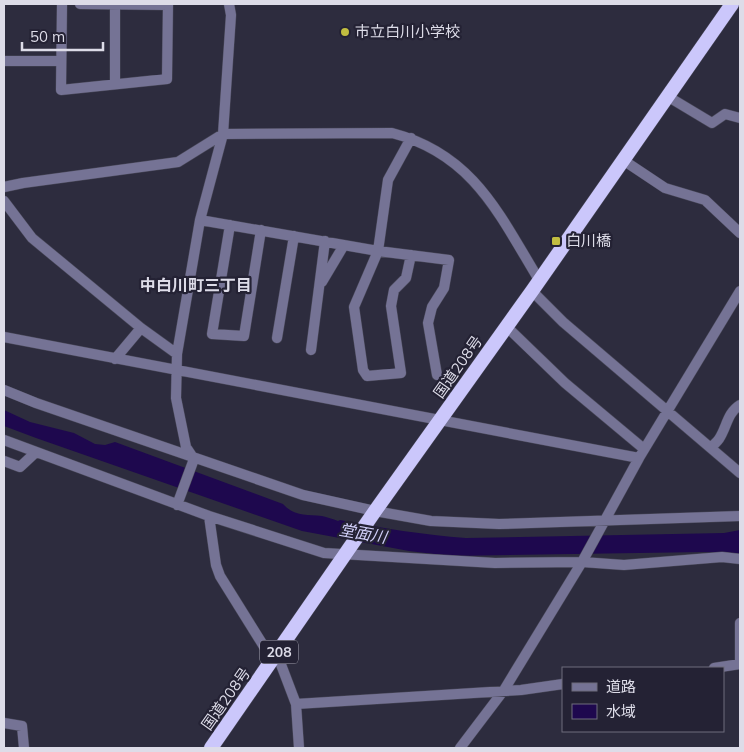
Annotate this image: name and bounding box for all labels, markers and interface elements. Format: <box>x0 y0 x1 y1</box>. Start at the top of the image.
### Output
scale bar <box>22 20 104 52</box>
place label: 市立白川小学校 <box>355 22 460 41</box>
marker: 市立白川小学校 <box>339 26 351 38</box>
text: 50 m <box>30 27 65 46</box>
place label: 白川橋 <box>566 231 611 250</box>
marker: 白川橋 <box>550 235 562 247</box>
district label: 中白川町三丁目 <box>140 275 252 295</box>
street label: 国道208号 <box>429 332 486 402</box>
water label: 堂面川 <box>338 519 390 547</box>
road number: 208 <box>260 640 298 664</box>
street label: 国道208号 <box>197 664 254 734</box>
legend <box>562 667 724 732</box>
text: 道路 <box>606 677 636 696</box>
text: 水域 <box>606 702 636 721</box>

